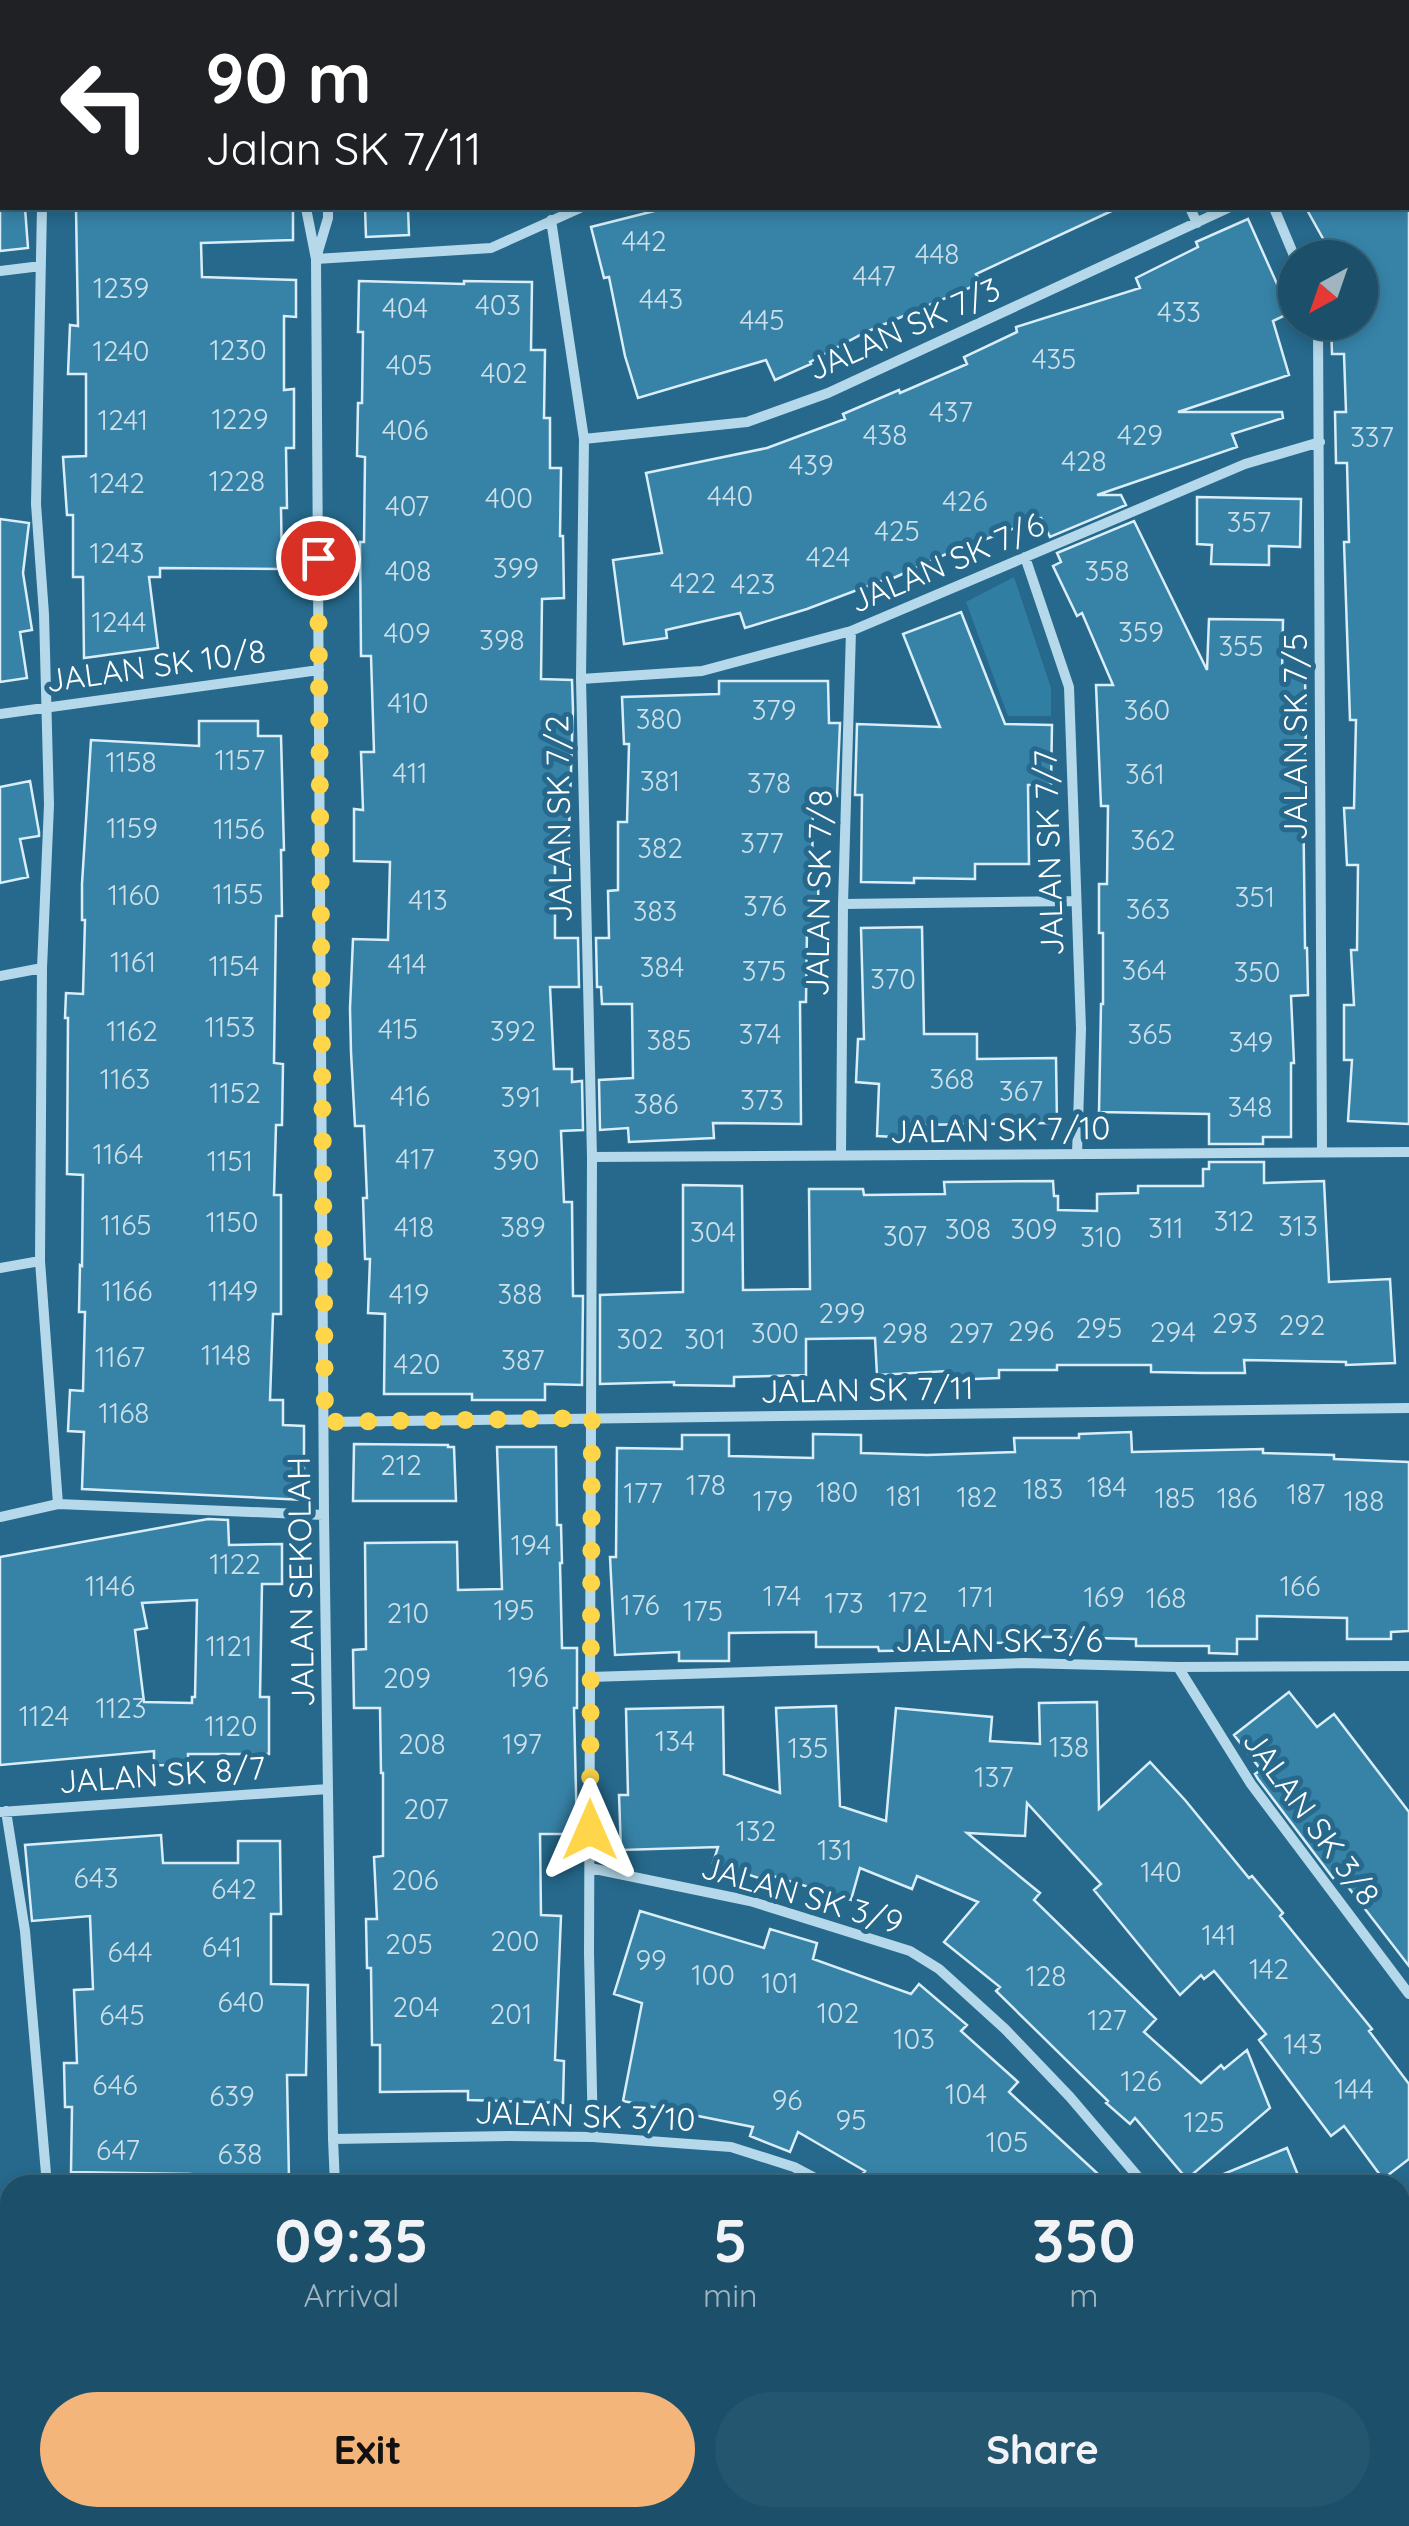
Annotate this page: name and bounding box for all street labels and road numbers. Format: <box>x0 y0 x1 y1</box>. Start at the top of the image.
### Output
street label: JALAN SK 7/3 <box>801 268 1006 388</box>
street label: JALAN SK 7/6 <box>844 503 1050 621</box>
street label: JALAN SK 10/8 <box>43 630 268 700</box>
street label: JALAN SK 7/5 <box>1275 633 1315 841</box>
street label: JALAN SK 7/2 <box>536 715 580 923</box>
street label: JALAN SK 7/7 <box>1024 749 1072 957</box>
street label: JALAN SK 7/8 <box>796 789 840 997</box>
street label: JALAN SK 7/10 <box>889 1107 1111 1151</box>
street label: JALAN SK 7/11 <box>760 1367 974 1411</box>
street label: JALAN SEKOLAH <box>278 1456 322 1708</box>
street label: JALAN SK 3/6 <box>895 1620 1103 1660</box>
street label: JALAN SK 3/8 <box>1235 1722 1389 1913</box>
street label: JALAN SK 8/7 <box>57 1747 267 1801</box>
street label: JALAN SK 3/9 <box>697 1846 908 1942</box>
street label: JALAN SK 3/10 <box>474 2091 696 2139</box>

